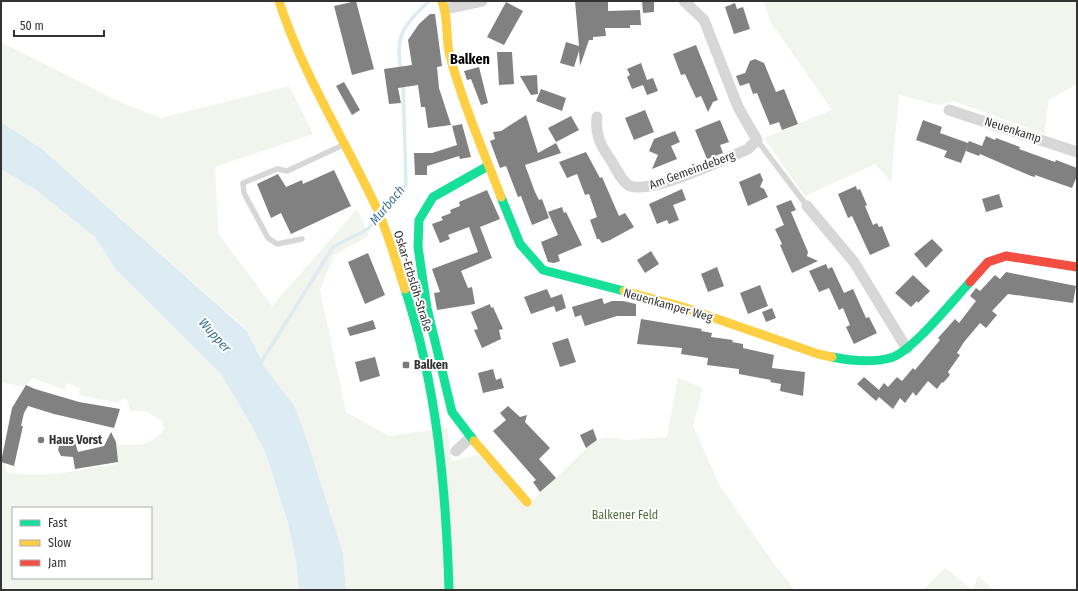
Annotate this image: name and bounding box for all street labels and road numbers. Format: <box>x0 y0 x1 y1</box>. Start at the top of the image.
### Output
street label: Neuenkamp <box>983 114 1043 146</box>
street label: Am Gemeindeberg <box>647 148 737 192</box>
street label: Oskar-Erbslöh-Straße <box>391 229 435 333</box>
street label: Neuenkamper Weg <box>622 286 714 325</box>

